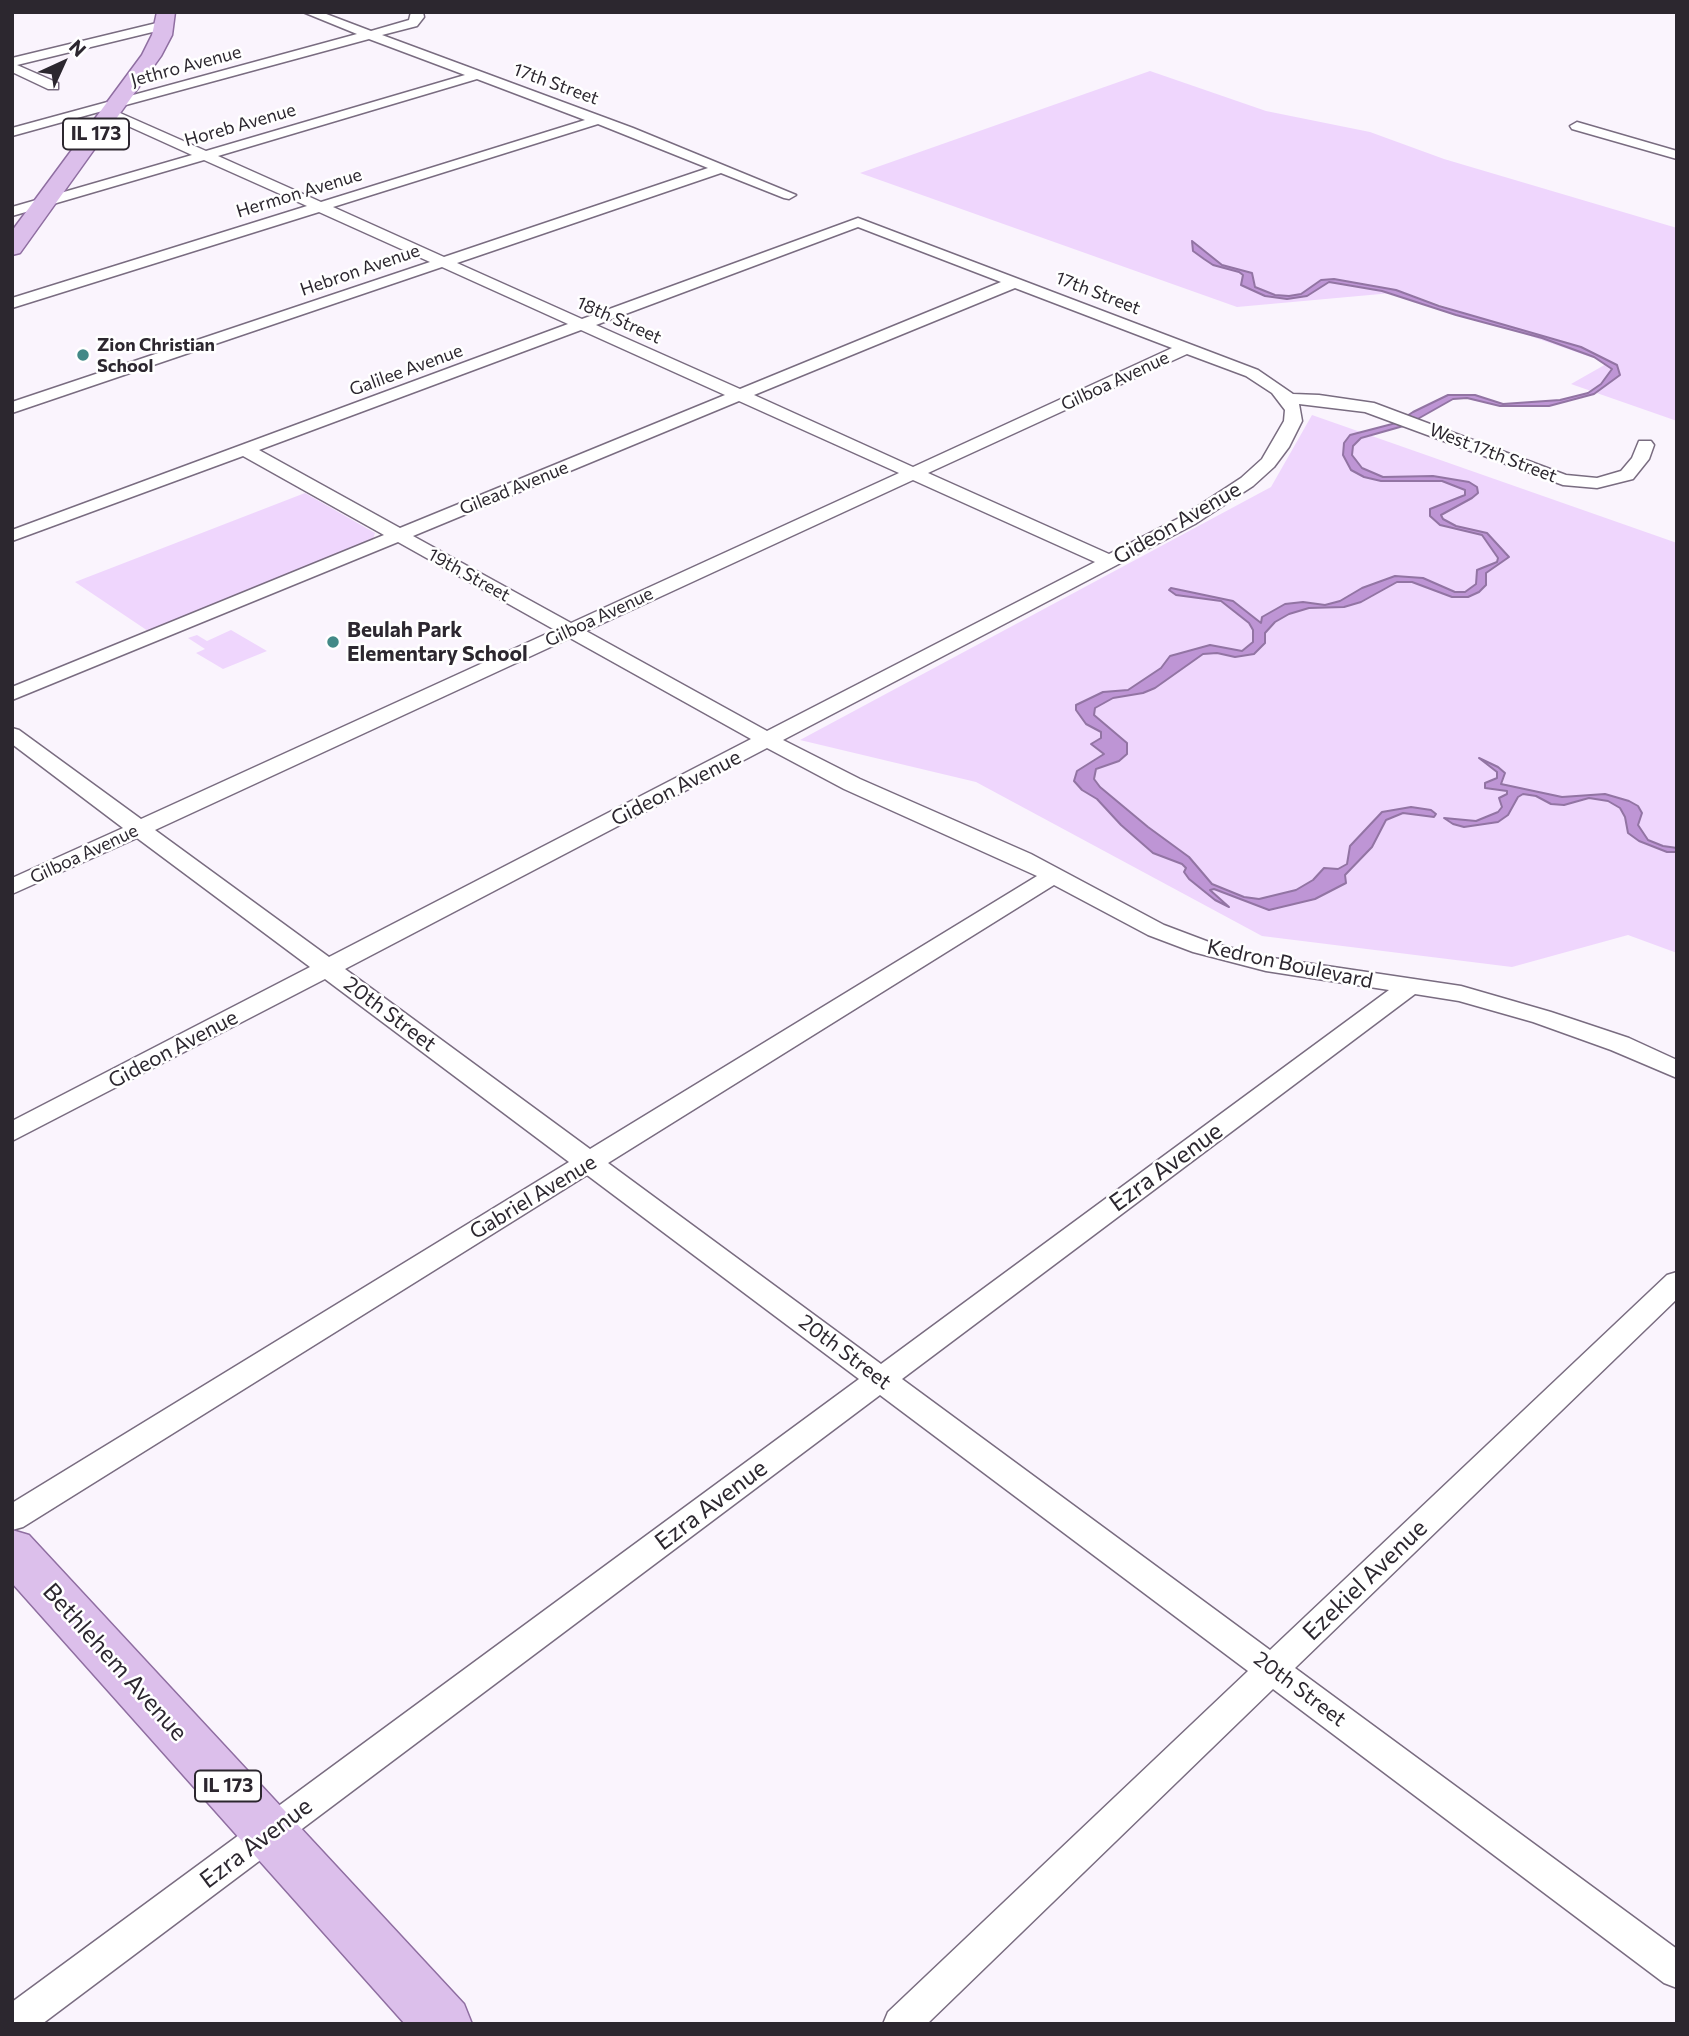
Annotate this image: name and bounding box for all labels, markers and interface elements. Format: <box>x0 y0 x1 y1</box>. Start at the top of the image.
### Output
north arrow <box>28 28 98 98</box>
text: N <box>65 35 91 61</box>
street label: Jethro Avenue <box>128 41 244 91</box>
street label: 17th Street <box>510 59 602 109</box>
street label: Horeb Avenue <box>182 99 298 151</box>
road number: IL 173 <box>63 118 129 150</box>
street label: Hermon Avenue <box>233 164 365 222</box>
street label: Hebron Avenue <box>297 239 423 301</box>
street label: 17th Street <box>1052 267 1144 319</box>
street label: 18th Street <box>573 292 665 348</box>
place label: Zion Christian School <box>97 334 215 376</box>
street label: Galilee Avenue <box>346 340 466 400</box>
marker: Zion Christian School <box>75 347 91 363</box>
street label: Gilboa Avenue <box>1058 347 1172 415</box>
street label: West 17th Street <box>1426 419 1560 487</box>
street label: Gilead Avenue <box>457 456 571 520</box>
street label: Gideon Avenue <box>1109 476 1245 570</box>
street label: 19th Street <box>424 544 514 606</box>
street label: Gilboa Avenue <box>542 583 656 651</box>
place label: Beulah Park Elementary School <box>347 617 528 667</box>
marker: Beulah Park Elementary School <box>325 634 341 650</box>
street label: Gideon Avenue <box>607 744 745 832</box>
street label: Gilboa Avenue <box>27 820 141 888</box>
street label: Kedron Boulevard <box>1205 934 1375 994</box>
street label: 20th Street <box>339 971 441 1057</box>
street label: Gideon Avenue <box>104 1004 242 1094</box>
street label: Ezra Avenue <box>1104 1116 1228 1218</box>
street label: Gabriel Avenue <box>465 1149 601 1245</box>
street label: 20th Street <box>794 1309 896 1395</box>
street label: Ezra Avenue <box>649 1454 773 1556</box>
street label: Ezekiel Avenue <box>1297 1514 1433 1646</box>
street label: Bethlehem Avenue <box>37 1577 193 1747</box>
street label: 20th Street <box>1249 1646 1351 1732</box>
road number: IL 173 <box>195 1770 261 1801</box>
street label: Ezra Avenue <box>194 1792 318 1894</box>

